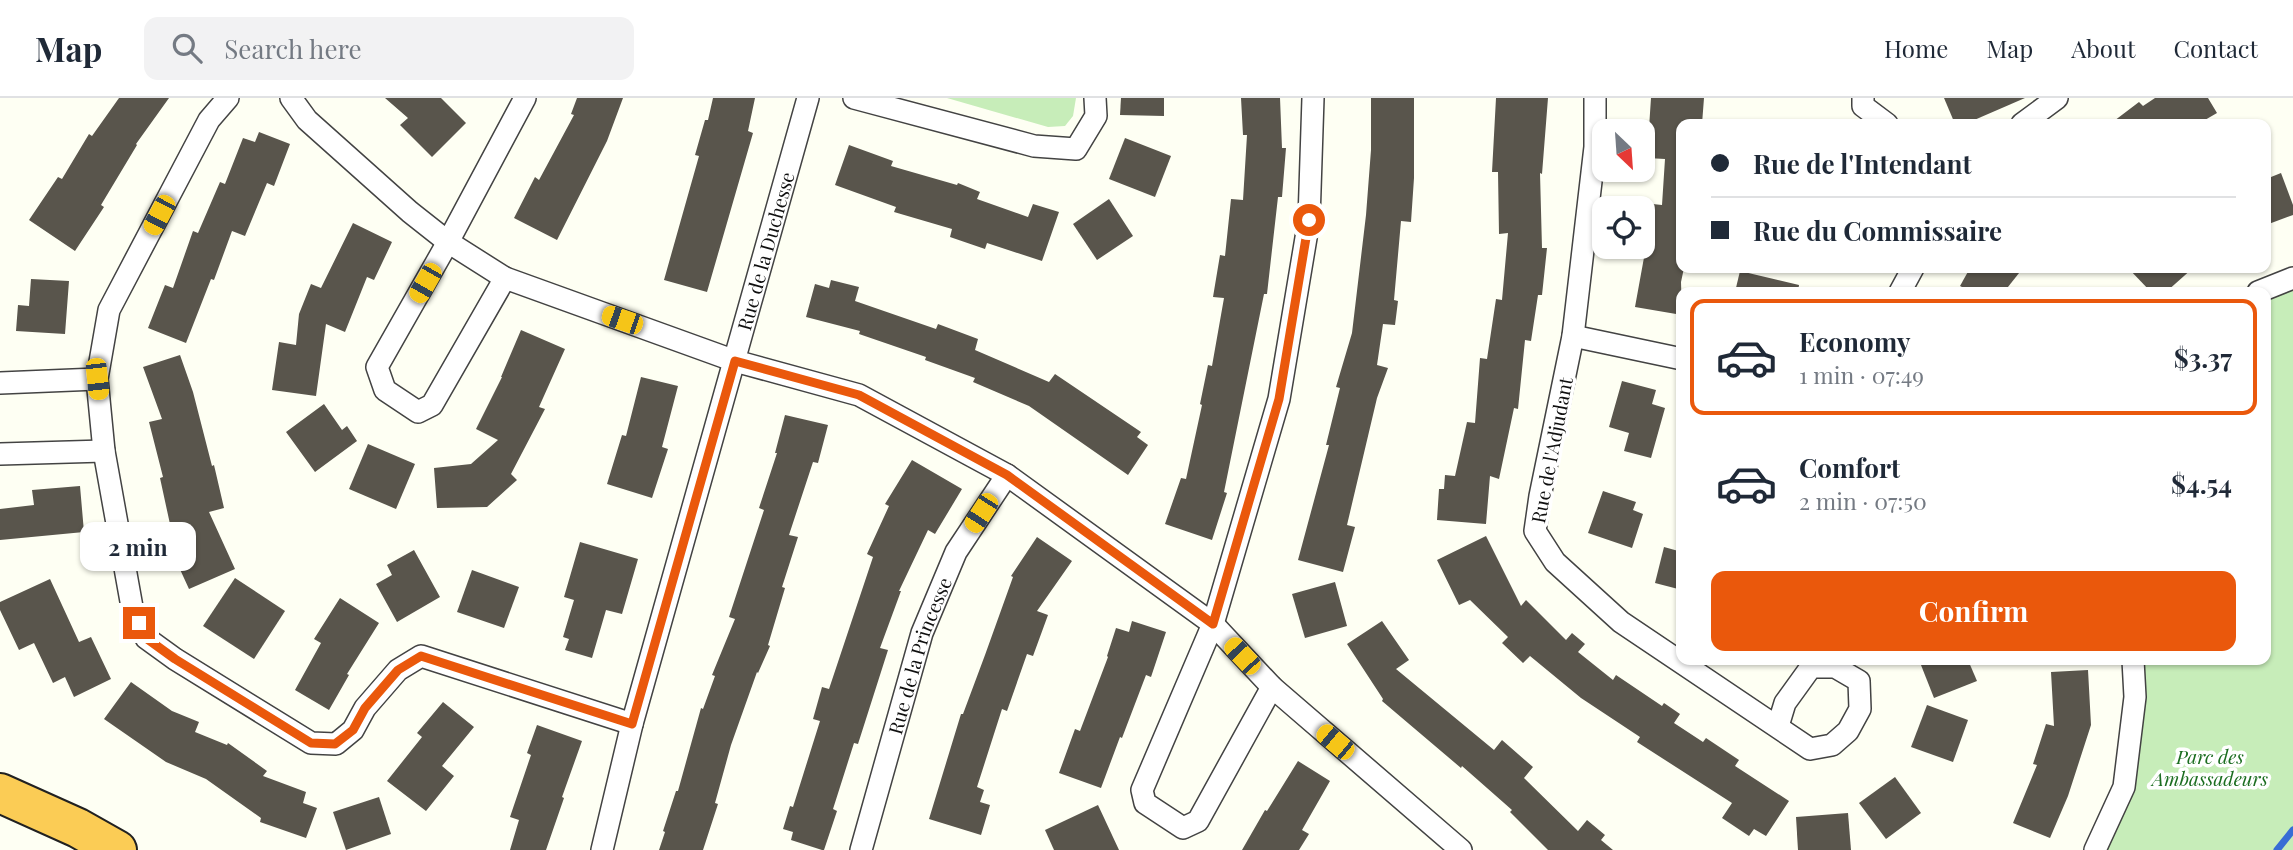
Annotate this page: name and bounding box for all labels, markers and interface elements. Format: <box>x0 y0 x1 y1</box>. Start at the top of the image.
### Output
search box <box>144 17 634 80</box>
text: Map <box>35 26 102 70</box>
icon: search <box>168 29 206 67</box>
text: Search here <box>224 31 362 66</box>
text: Home <box>1884 32 1948 64</box>
text: Map <box>1986 32 2033 64</box>
text: About <box>2071 32 2135 64</box>
text: Contact <box>2173 32 2258 64</box>
north arrow <box>1592 119 1656 182</box>
map controls <box>1592 119 1655 259</box>
text: Rue de l'Intendant <box>1753 146 1972 181</box>
street label: Rue de la Duchesse <box>730 169 800 333</box>
car <box>140 192 179 238</box>
button: locate <box>1592 196 1655 259</box>
route start <box>1293 204 1325 236</box>
text: Rue du Commissaire <box>1753 213 2002 248</box>
car <box>406 260 445 306</box>
car <box>599 303 646 337</box>
text: Economy <box>1799 324 1910 359</box>
icon: car <box>1715 326 1778 389</box>
text: $3.37 <box>2174 340 2232 375</box>
car <box>85 357 110 401</box>
text: 1 min · 07:49 <box>1799 359 1924 390</box>
street label: Rue de l'Adjudant <box>1524 374 1578 525</box>
text: Comfort <box>1799 450 1900 485</box>
icon: car <box>1715 452 1778 515</box>
text: $4.54 <box>2171 466 2232 501</box>
text: 2 min · 07:50 <box>1799 485 1927 516</box>
car <box>961 490 1002 536</box>
callout: 2 min <box>81 522 197 570</box>
text: 2 min <box>108 531 168 562</box>
button: Confirm <box>1711 571 2236 651</box>
street label: Rue de la Princesse <box>881 573 957 737</box>
route end <box>123 607 155 639</box>
car <box>1220 633 1265 679</box>
car <box>1313 720 1358 764</box>
park label: Parc des Ambassadeurs <box>2150 743 2268 791</box>

